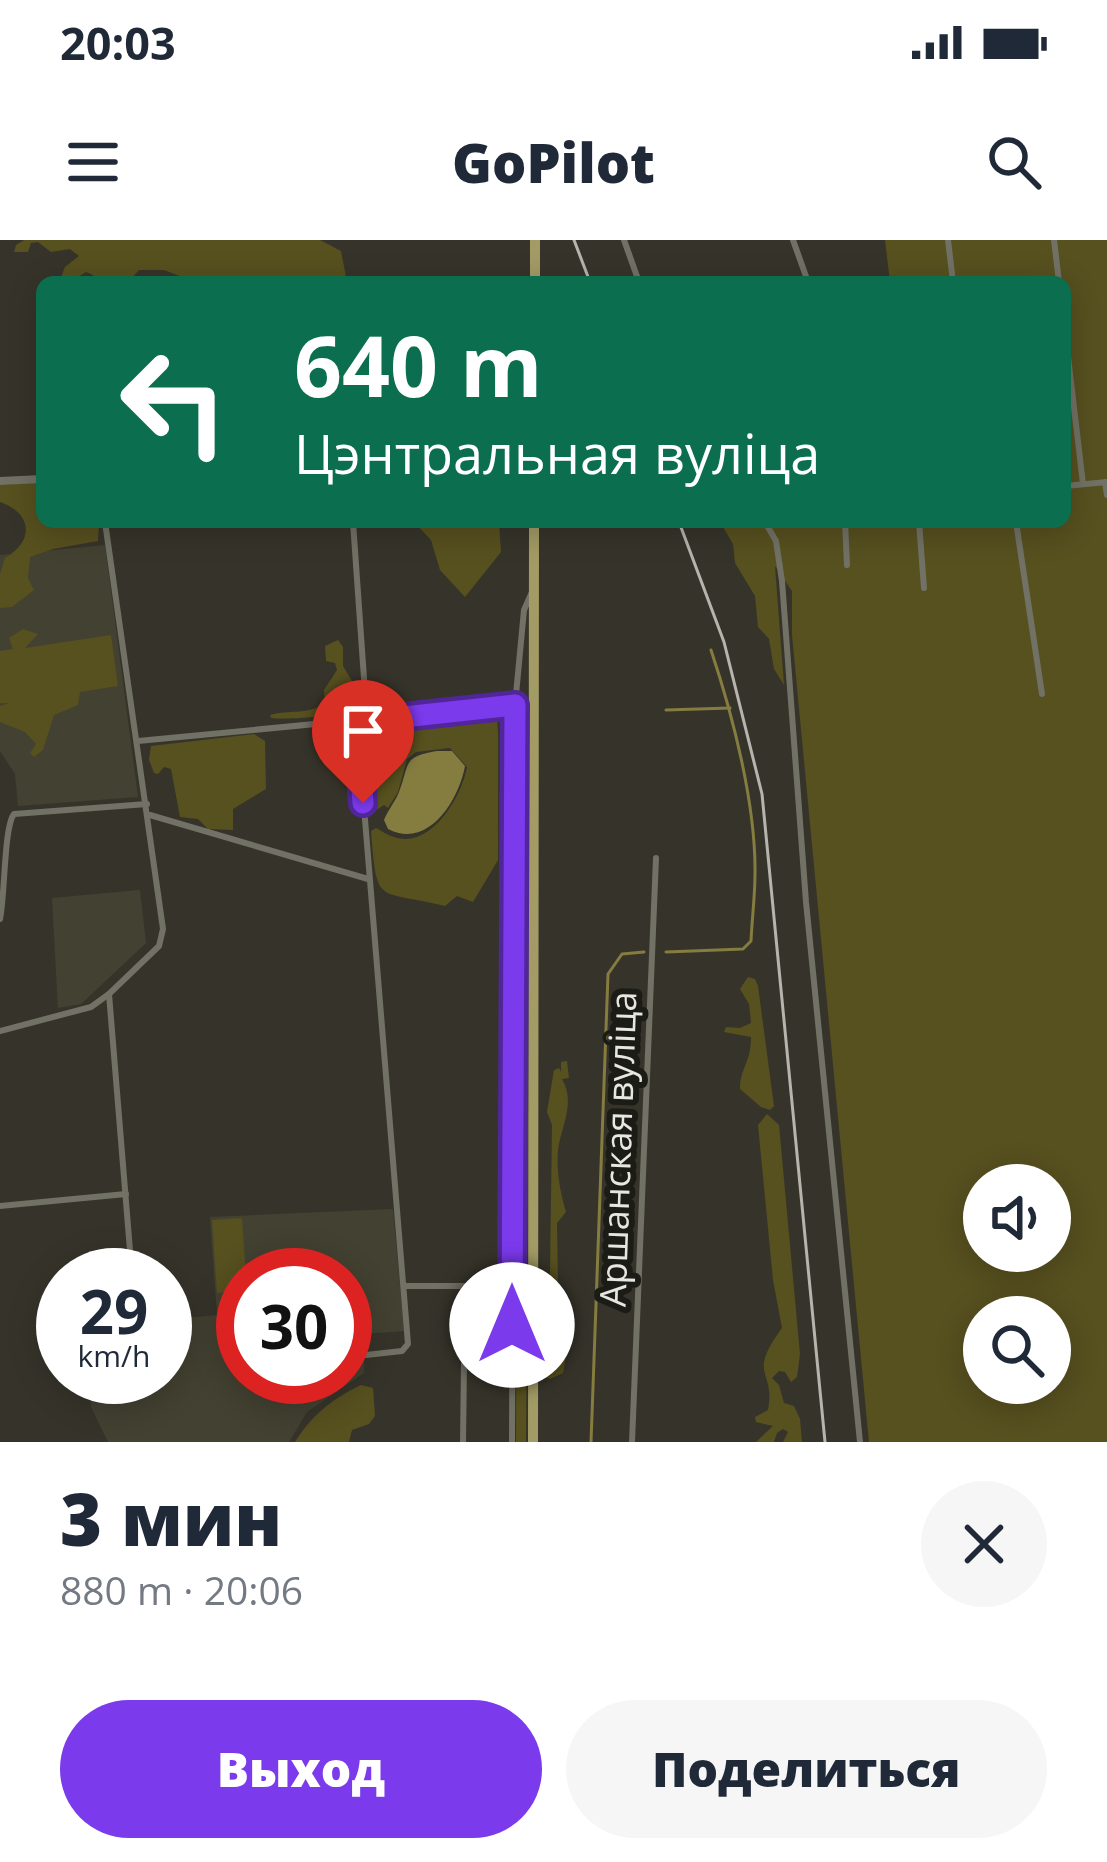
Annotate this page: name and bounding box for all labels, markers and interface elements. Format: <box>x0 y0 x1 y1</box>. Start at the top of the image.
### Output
text: 20:03 <box>60 12 176 73</box>
text: GoPilot <box>452 125 655 199</box>
icon: menu <box>60 129 126 195</box>
icon: search <box>981 129 1047 195</box>
text: 640 m <box>294 307 542 422</box>
icon: left <box>96 324 252 480</box>
text: Цэнтральная вуліца <box>294 416 820 490</box>
pin <box>312 680 414 803</box>
icon: arrive <box>330 698 396 764</box>
street label: Аршанская вуліца <box>588 990 647 1308</box>
map controls <box>963 1164 1071 1404</box>
button: sound <box>963 1164 1071 1272</box>
speed limit sign: 30 <box>216 1248 372 1404</box>
position arrow <box>449 1262 575 1388</box>
text: 29 <box>80 1270 148 1352</box>
button: search <box>963 1296 1071 1404</box>
text: km/h <box>78 1335 150 1376</box>
text: 3 мин <box>60 1469 282 1567</box>
button: close <box>921 1481 1047 1607</box>
text: 880 m · 20:06 <box>60 1563 303 1616</box>
button: Выход <box>60 1700 542 1838</box>
button: Поделиться <box>566 1700 1047 1838</box>

